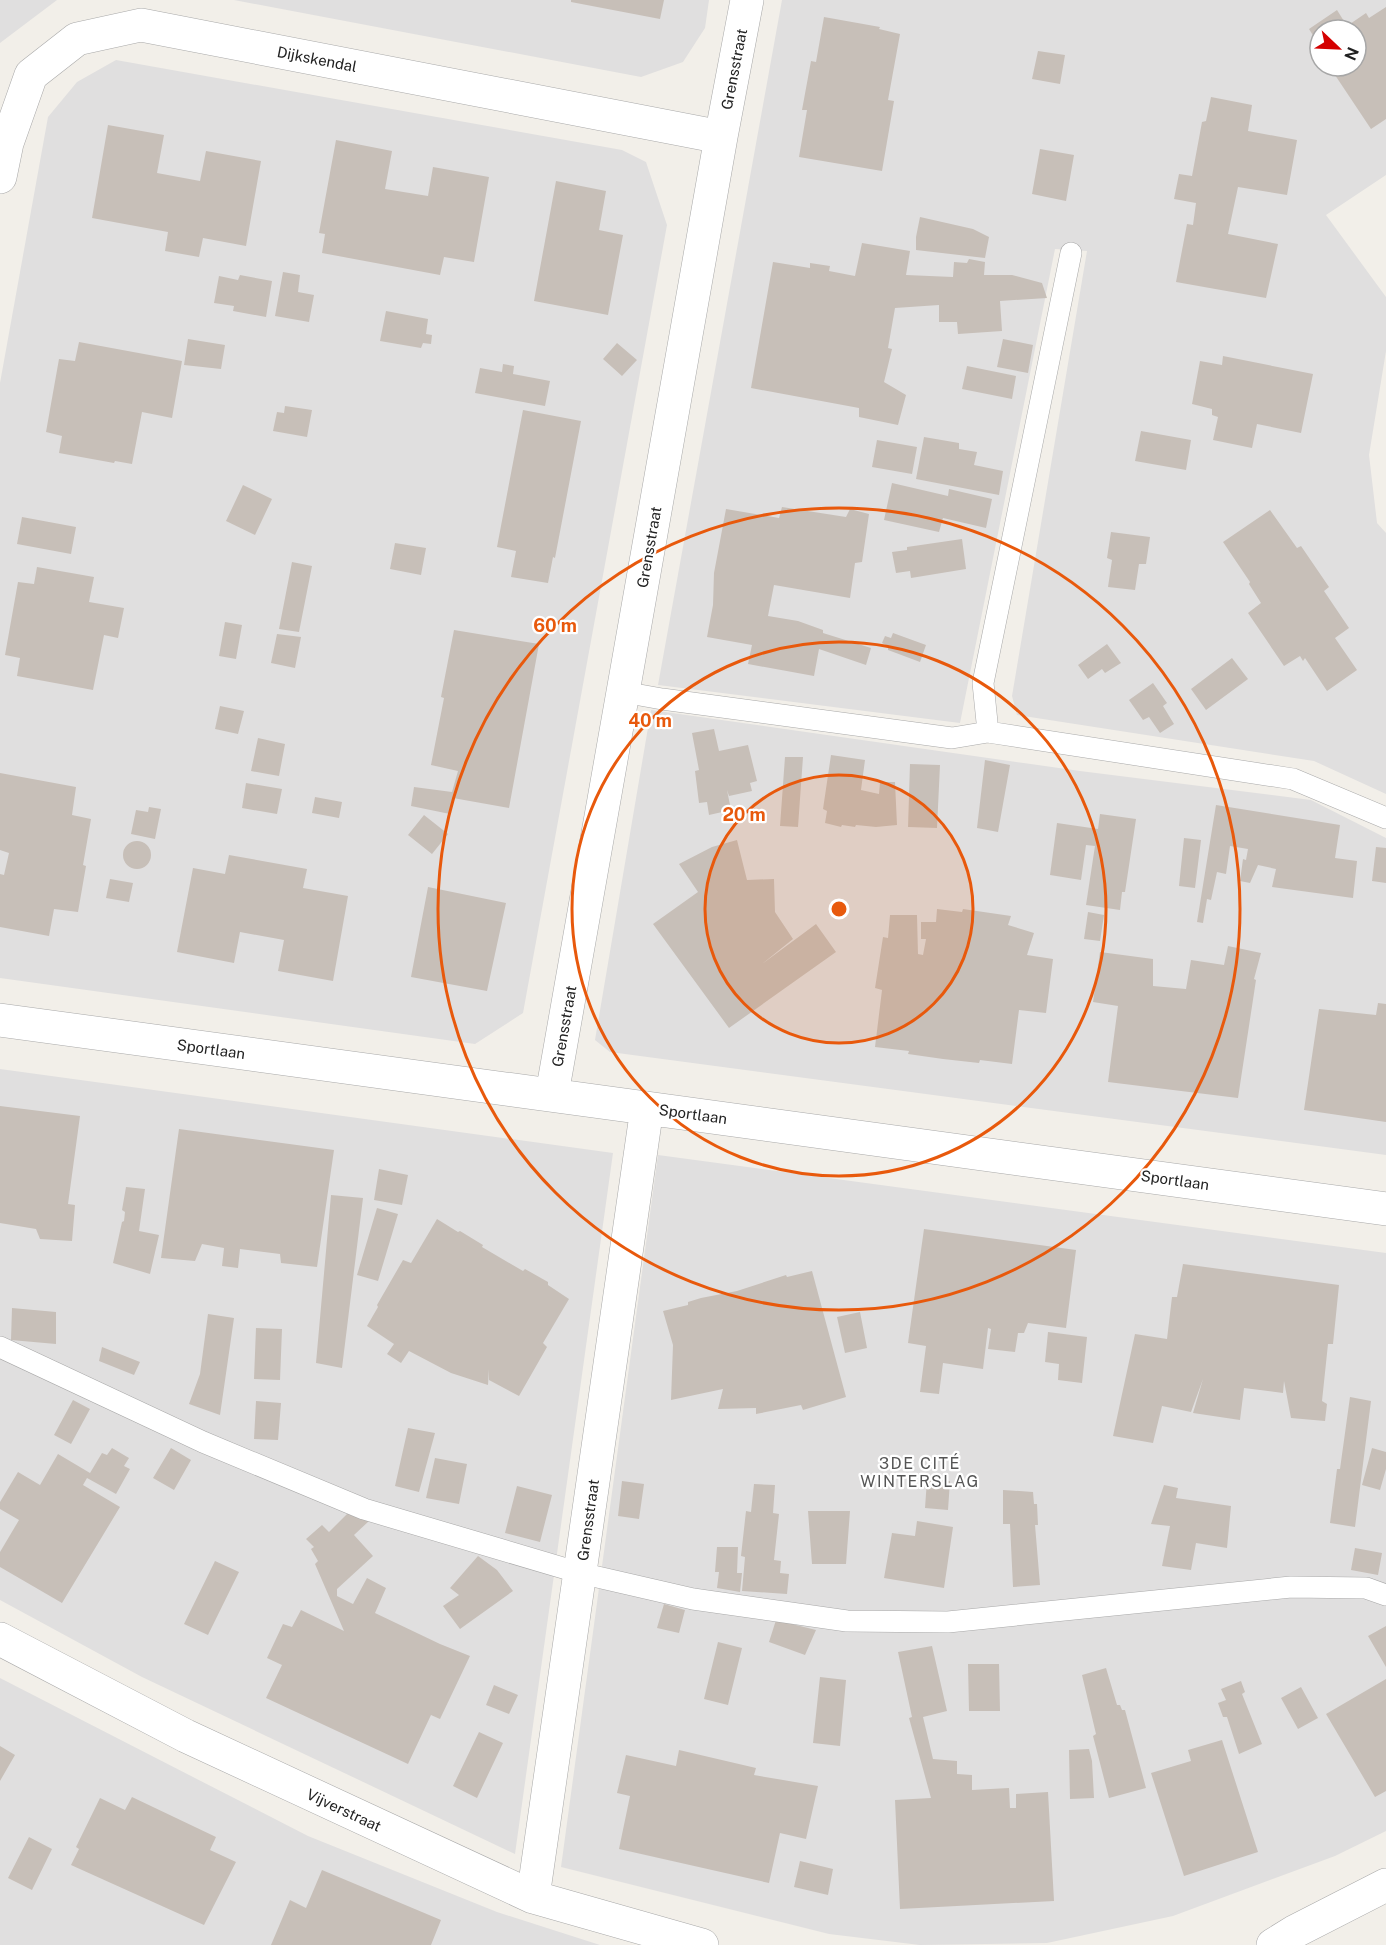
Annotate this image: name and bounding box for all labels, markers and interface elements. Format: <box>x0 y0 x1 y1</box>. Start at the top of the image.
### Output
north arrow <box>1308 18 1368 78</box>
street label: Grensstraat <box>718 27 750 111</box>
street label: Dijkskendal <box>276 43 358 75</box>
text: N <box>1340 44 1363 63</box>
street label: Grensstraat <box>633 505 665 589</box>
text: 60 m <box>533 615 577 636</box>
text: 40 m <box>628 710 672 731</box>
text: 20 m <box>722 804 766 825</box>
centre of rings <box>829 899 849 919</box>
street label: Grensstraat <box>548 984 580 1068</box>
street label: Sportlaan <box>176 1036 246 1062</box>
street label: Sportlaan <box>658 1101 728 1127</box>
street label: Sportlaan <box>1140 1167 1210 1193</box>
district label: 3DE CITÉ WINTERSLAG <box>860 1453 980 1491</box>
street label: Grensstraat <box>574 1478 602 1562</box>
street label: Vijverstraat <box>304 1785 384 1835</box>

